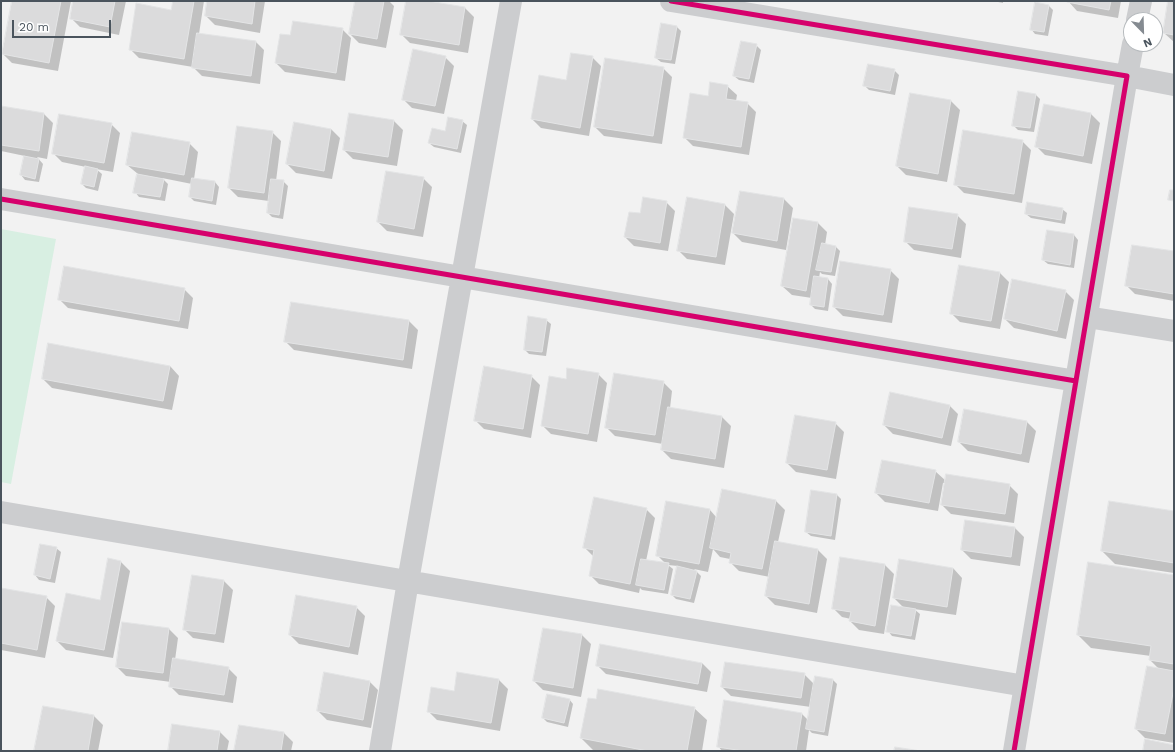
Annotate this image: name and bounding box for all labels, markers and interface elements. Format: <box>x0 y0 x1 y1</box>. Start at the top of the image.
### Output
scale bar <box>14 12 113 38</box>
north arrow <box>1123 12 1163 52</box>
text: 20 m <box>19 20 49 34</box>
text: N <box>1141 35 1154 50</box>

